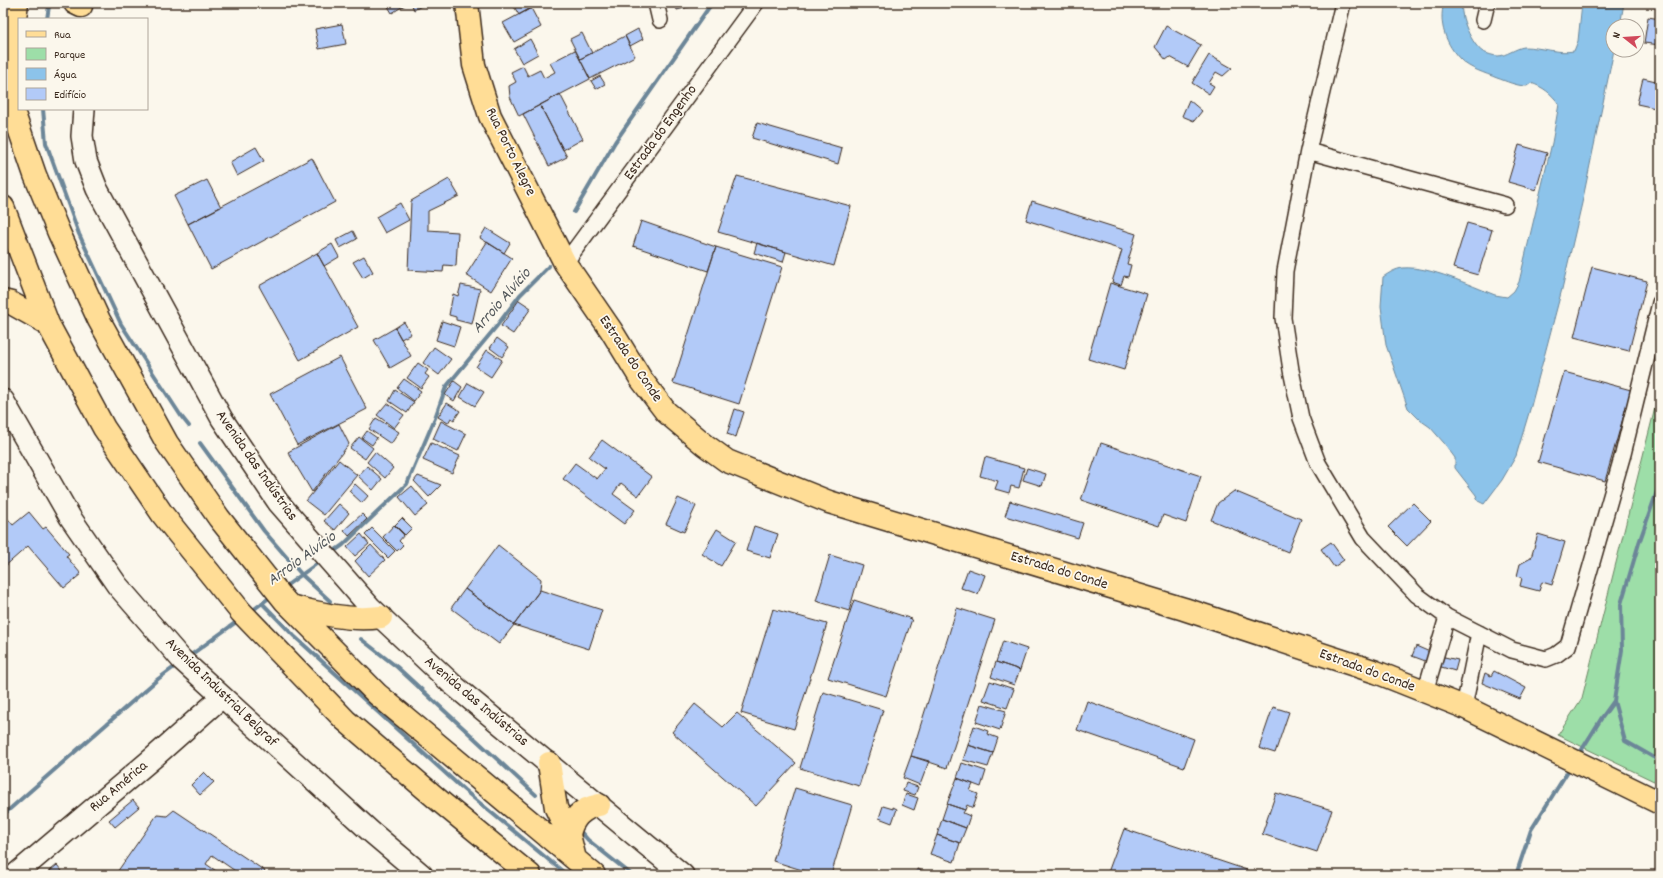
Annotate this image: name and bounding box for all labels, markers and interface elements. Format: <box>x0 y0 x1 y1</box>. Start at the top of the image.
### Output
legend <box>18 18 148 110</box>
north arrow <box>1605 18 1645 58</box>
text: Rua <box>54 27 71 44</box>
text: N <box>1609 30 1626 41</box>
text: Parque <box>54 47 85 64</box>
text: Água <box>54 67 77 84</box>
street label: Estrada do Engenho <box>619 80 703 185</box>
text: Edifício <box>54 87 86 104</box>
street label: Rua Porto Alegre <box>479 104 541 200</box>
water label: Arroio Alvício <box>467 263 538 339</box>
street label: Estrada do Conde <box>593 311 667 407</box>
street label: Avenida das Indústrias <box>210 406 302 526</box>
water label: Arroio Alvício <box>263 526 342 592</box>
street label: Estrada do Conde <box>1008 546 1111 596</box>
street label: Avenida Industrial Belgraf <box>160 633 283 753</box>
street label: Estrada do Conde <box>1316 643 1418 699</box>
street label: Avenida das Indústrias <box>419 652 533 752</box>
street label: Rua América <box>85 755 154 818</box>

